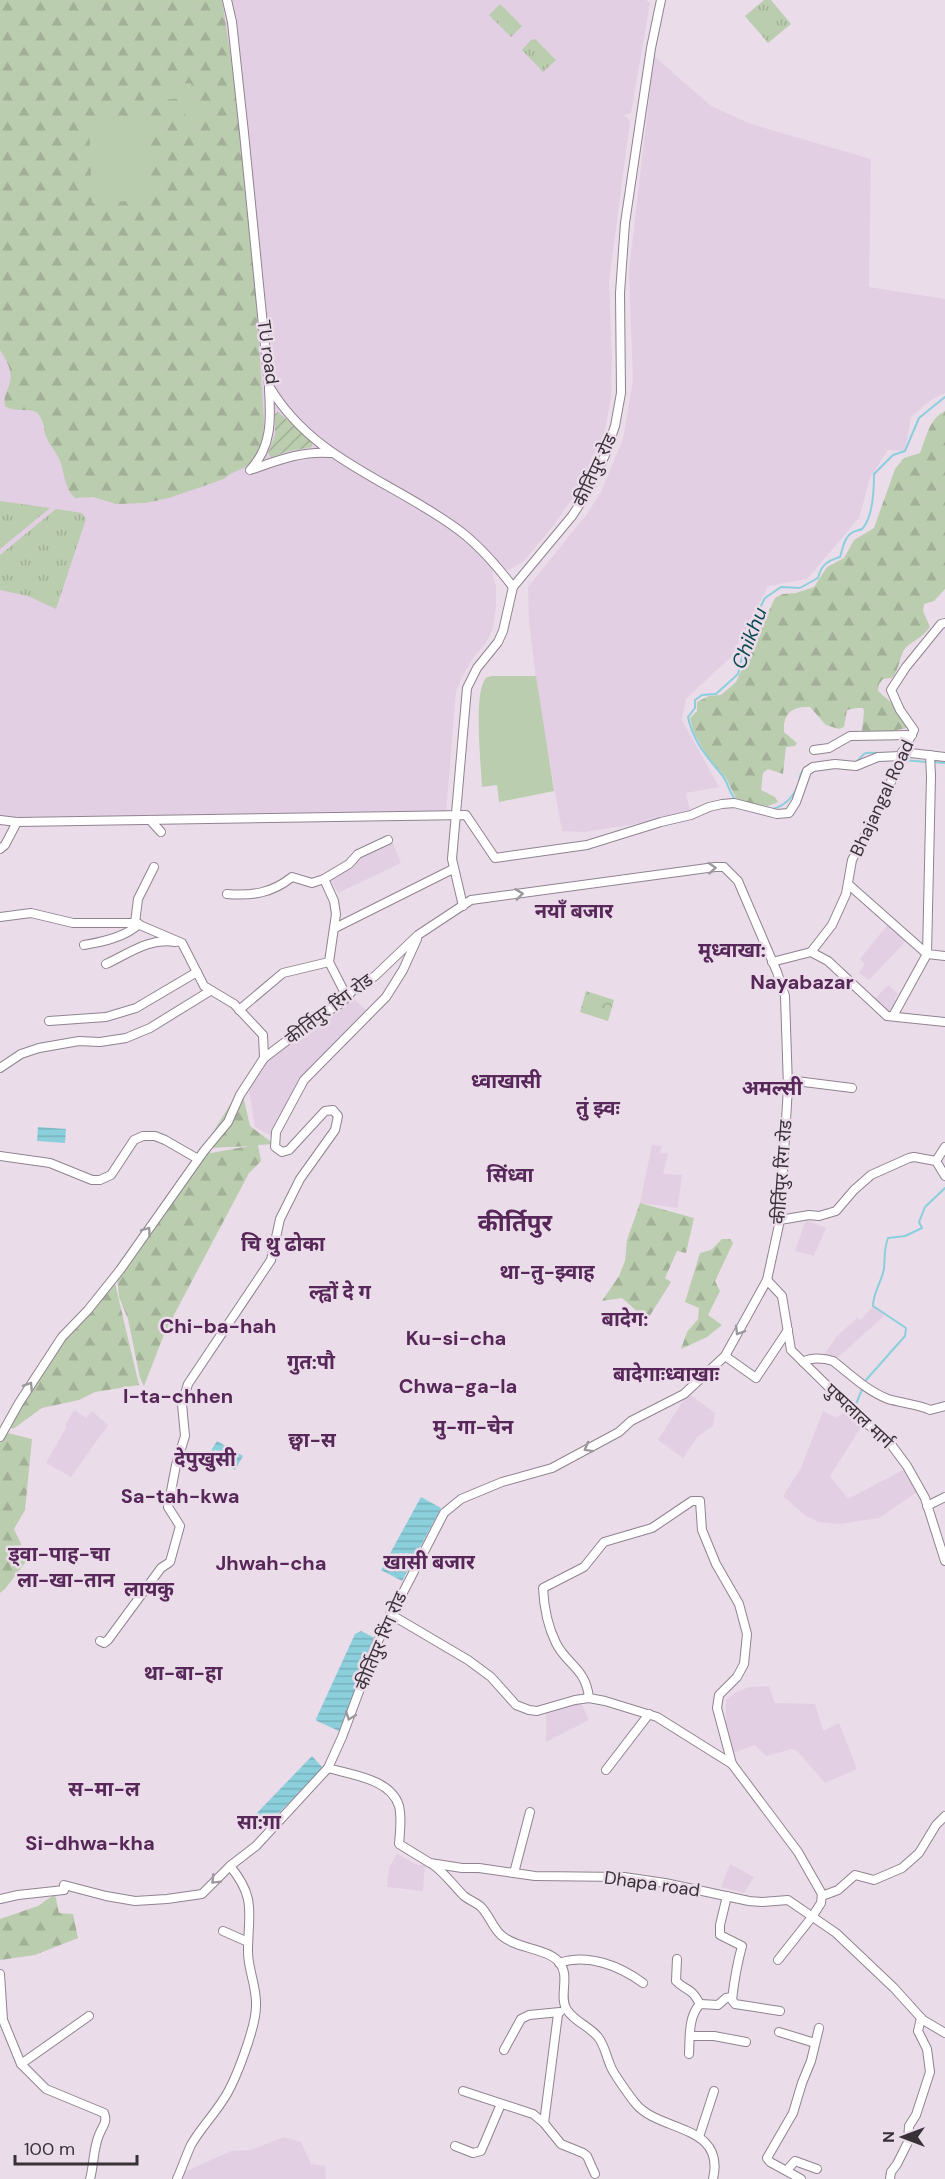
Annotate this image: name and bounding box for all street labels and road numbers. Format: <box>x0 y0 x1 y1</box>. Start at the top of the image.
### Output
street label: TU road <box>252 318 284 386</box>
street label: कीर्तिपुर रोड <box>568 430 622 510</box>
street label: Bhajangal Road <box>844 736 920 860</box>
street label: कीर्तिपुर रिंग रोड <box>280 968 378 1050</box>
street label: कीर्तिपुर रिंग रोड <box>766 1119 798 1225</box>
street label: पुष्पलाल मार्ग <box>819 1378 899 1455</box>
street label: कीर्तिपुर रिंग रोड <box>350 1588 413 1694</box>
street label: Dhapa road <box>603 1865 701 1903</box>

